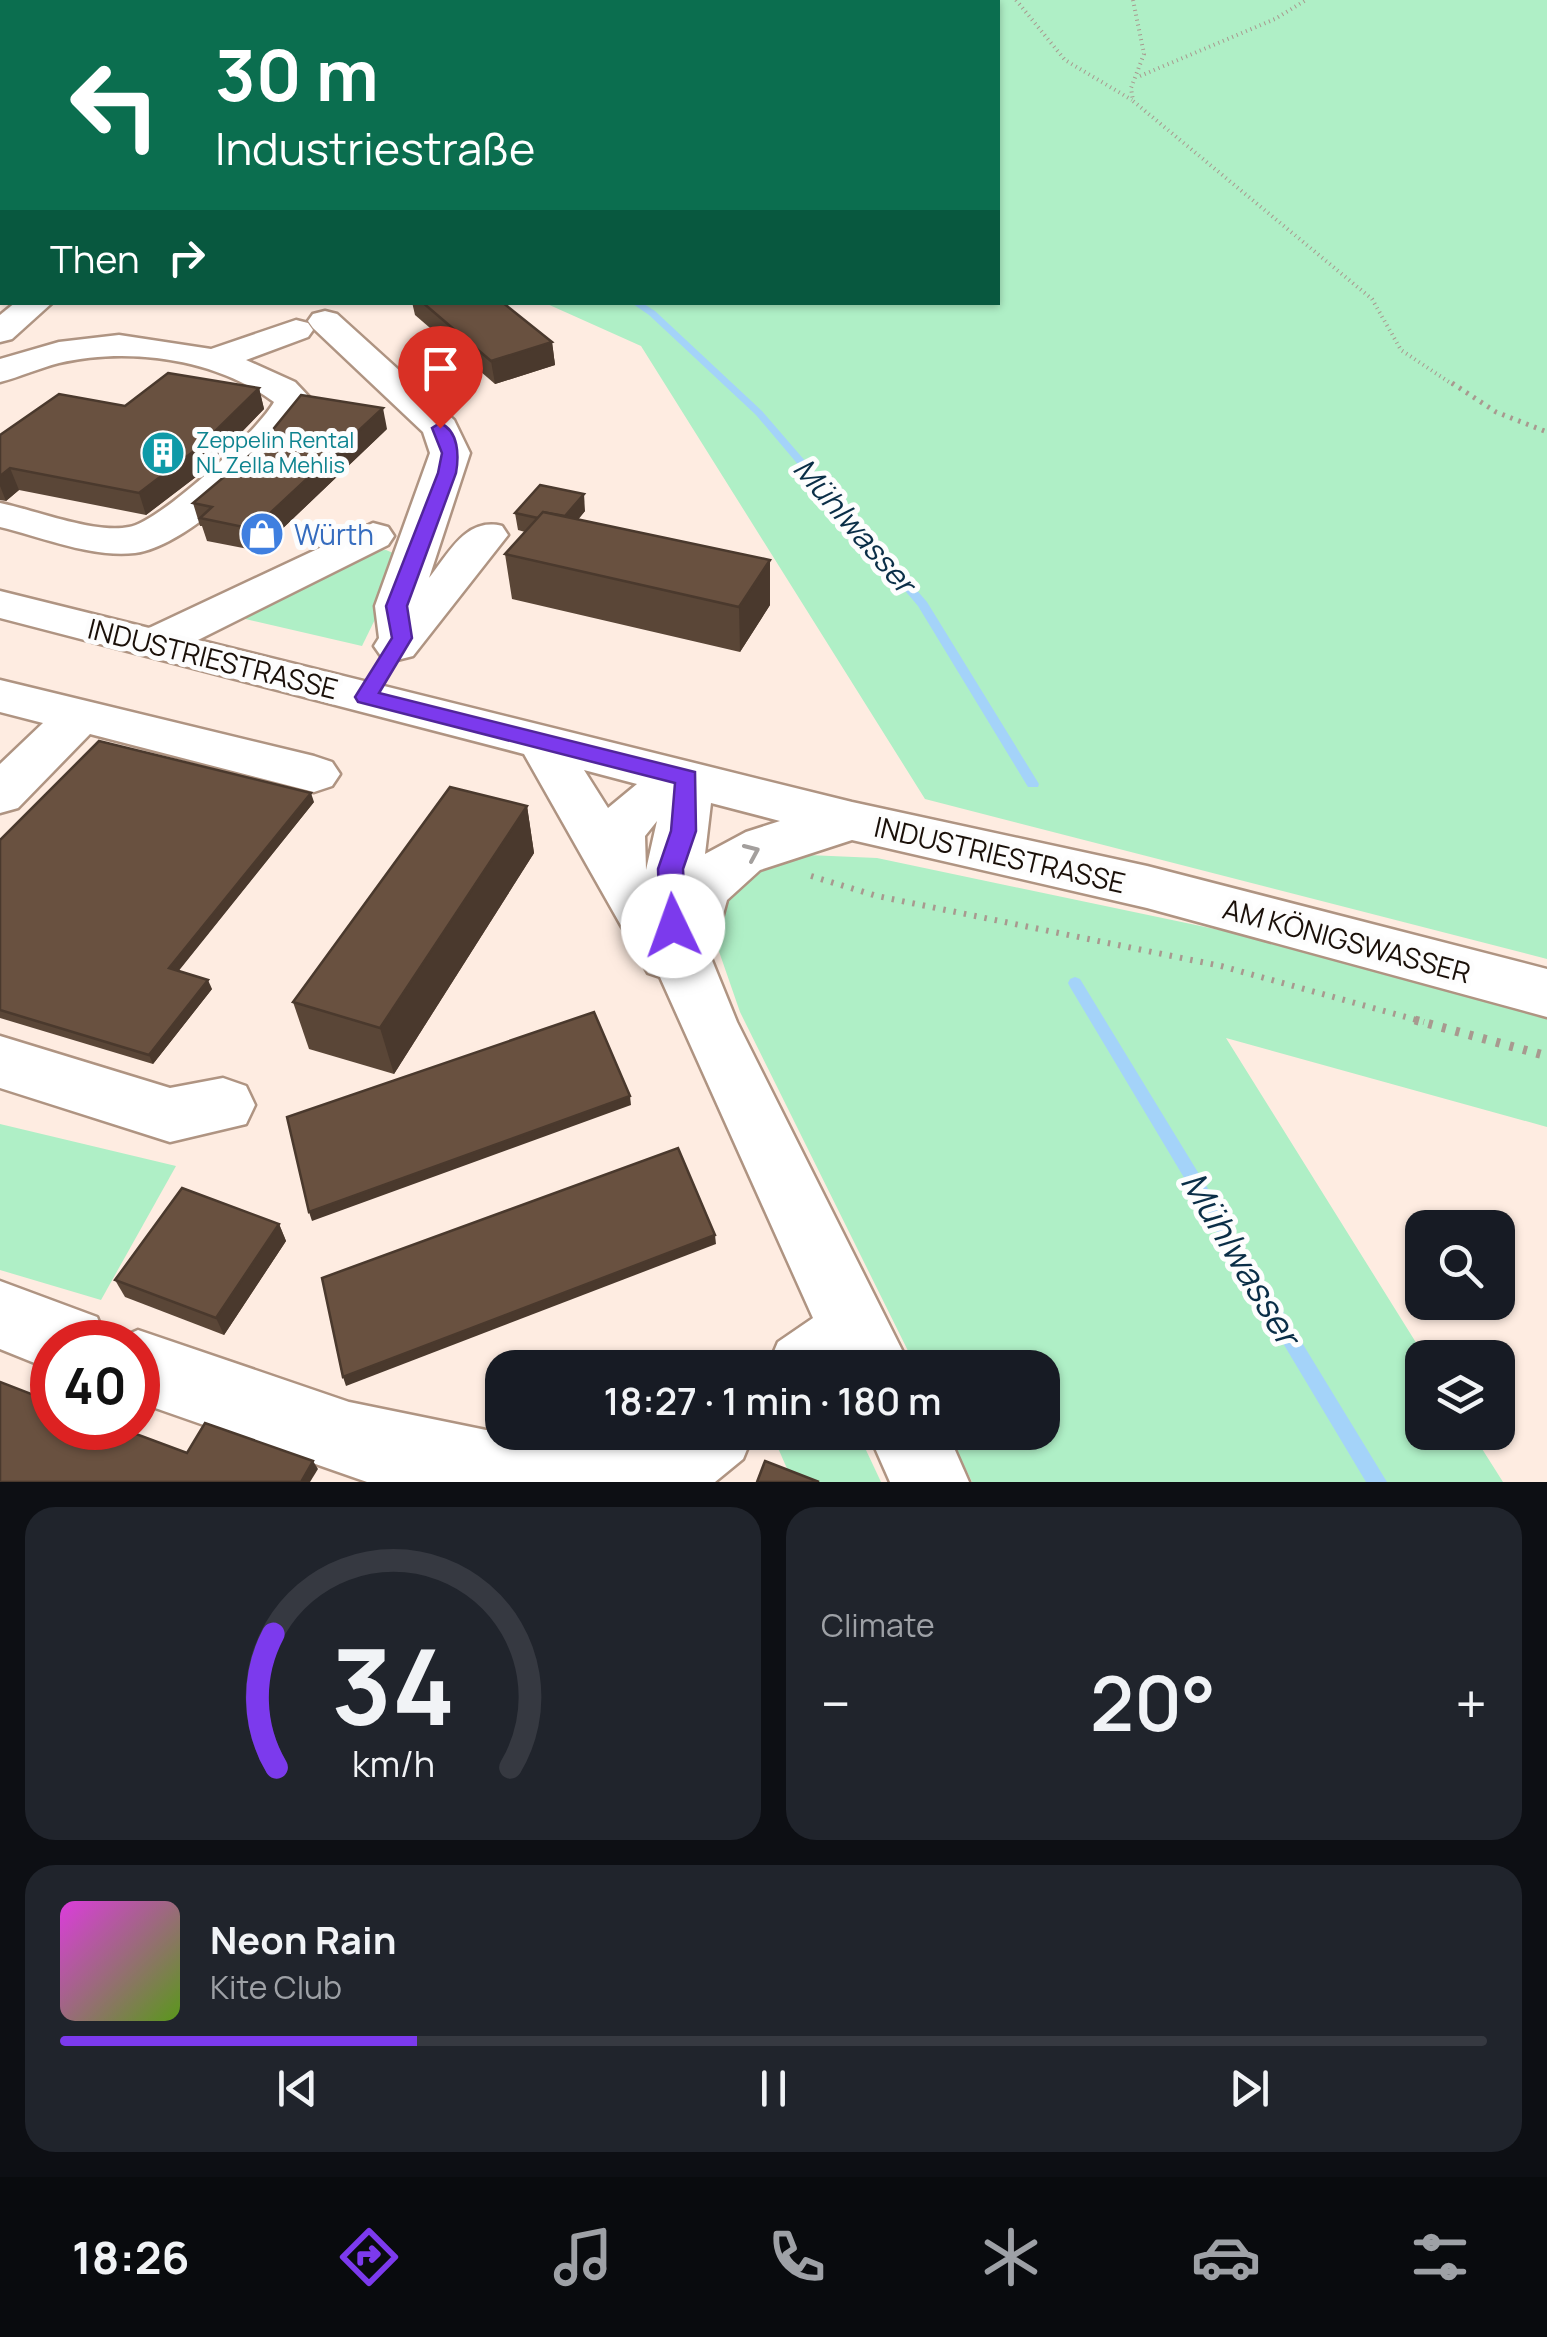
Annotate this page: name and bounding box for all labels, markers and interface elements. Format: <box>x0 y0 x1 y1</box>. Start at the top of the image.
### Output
text: 30 m <box>215 26 379 122</box>
icon: left <box>50 40 180 170</box>
text: Industriestraße <box>215 117 535 179</box>
icon: right <box>159 230 214 285</box>
text: Then <box>50 232 139 284</box>
pin <box>398 326 483 429</box>
icon: arrive <box>413 341 468 396</box>
place label: Zeppelin Rental NL Zella Mehlis <box>196 425 354 480</box>
building icon: Zeppelin Rental NL Zella Mehlis <box>140 430 186 476</box>
water label: Mühlwasser <box>785 449 928 604</box>
shop icon: Würth <box>239 511 285 557</box>
place label: Würth <box>294 515 374 553</box>
street label: INDUSTRIESTRASSE <box>84 609 342 707</box>
street label: INDUSTRIESTRASSE <box>871 807 1129 901</box>
one-way arrow <box>742 844 760 864</box>
position arrow <box>621 874 725 978</box>
street label: AM KÖNIGSWASSER <box>1219 889 1475 991</box>
water label: Mühlwasser <box>1170 1162 1314 1357</box>
map controls <box>1405 1210 1515 1450</box>
button: search <box>1405 1210 1515 1320</box>
speed limit sign: 40 <box>30 1320 160 1450</box>
button: layers <box>1405 1340 1515 1450</box>
text: 18:27 · 1 min · 180 m <box>603 1374 942 1426</box>
text: Climate <box>821 1603 935 1647</box>
text: 34 <box>331 1614 455 1756</box>
text: 20° <box>1090 1651 1216 1754</box>
text: − <box>821 1665 851 1741</box>
text: + <box>1455 1665 1487 1741</box>
text: km/h <box>351 1739 435 1788</box>
text: Neon Rain <box>210 1913 396 1965</box>
text: Kite Club <box>210 1965 342 2009</box>
icon: previous <box>270 2061 325 2116</box>
icon: pause <box>746 2061 801 2116</box>
icon: next <box>1222 2061 1277 2116</box>
icon: directions <box>334 2222 404 2292</box>
icon: music <box>548 2222 618 2292</box>
icon: phone <box>762 2222 832 2292</box>
icon: climate <box>976 2222 1046 2292</box>
icon: car <box>1191 2222 1261 2292</box>
icon: filters <box>1405 2222 1475 2292</box>
text: 18:26 <box>72 2226 190 2288</box>

